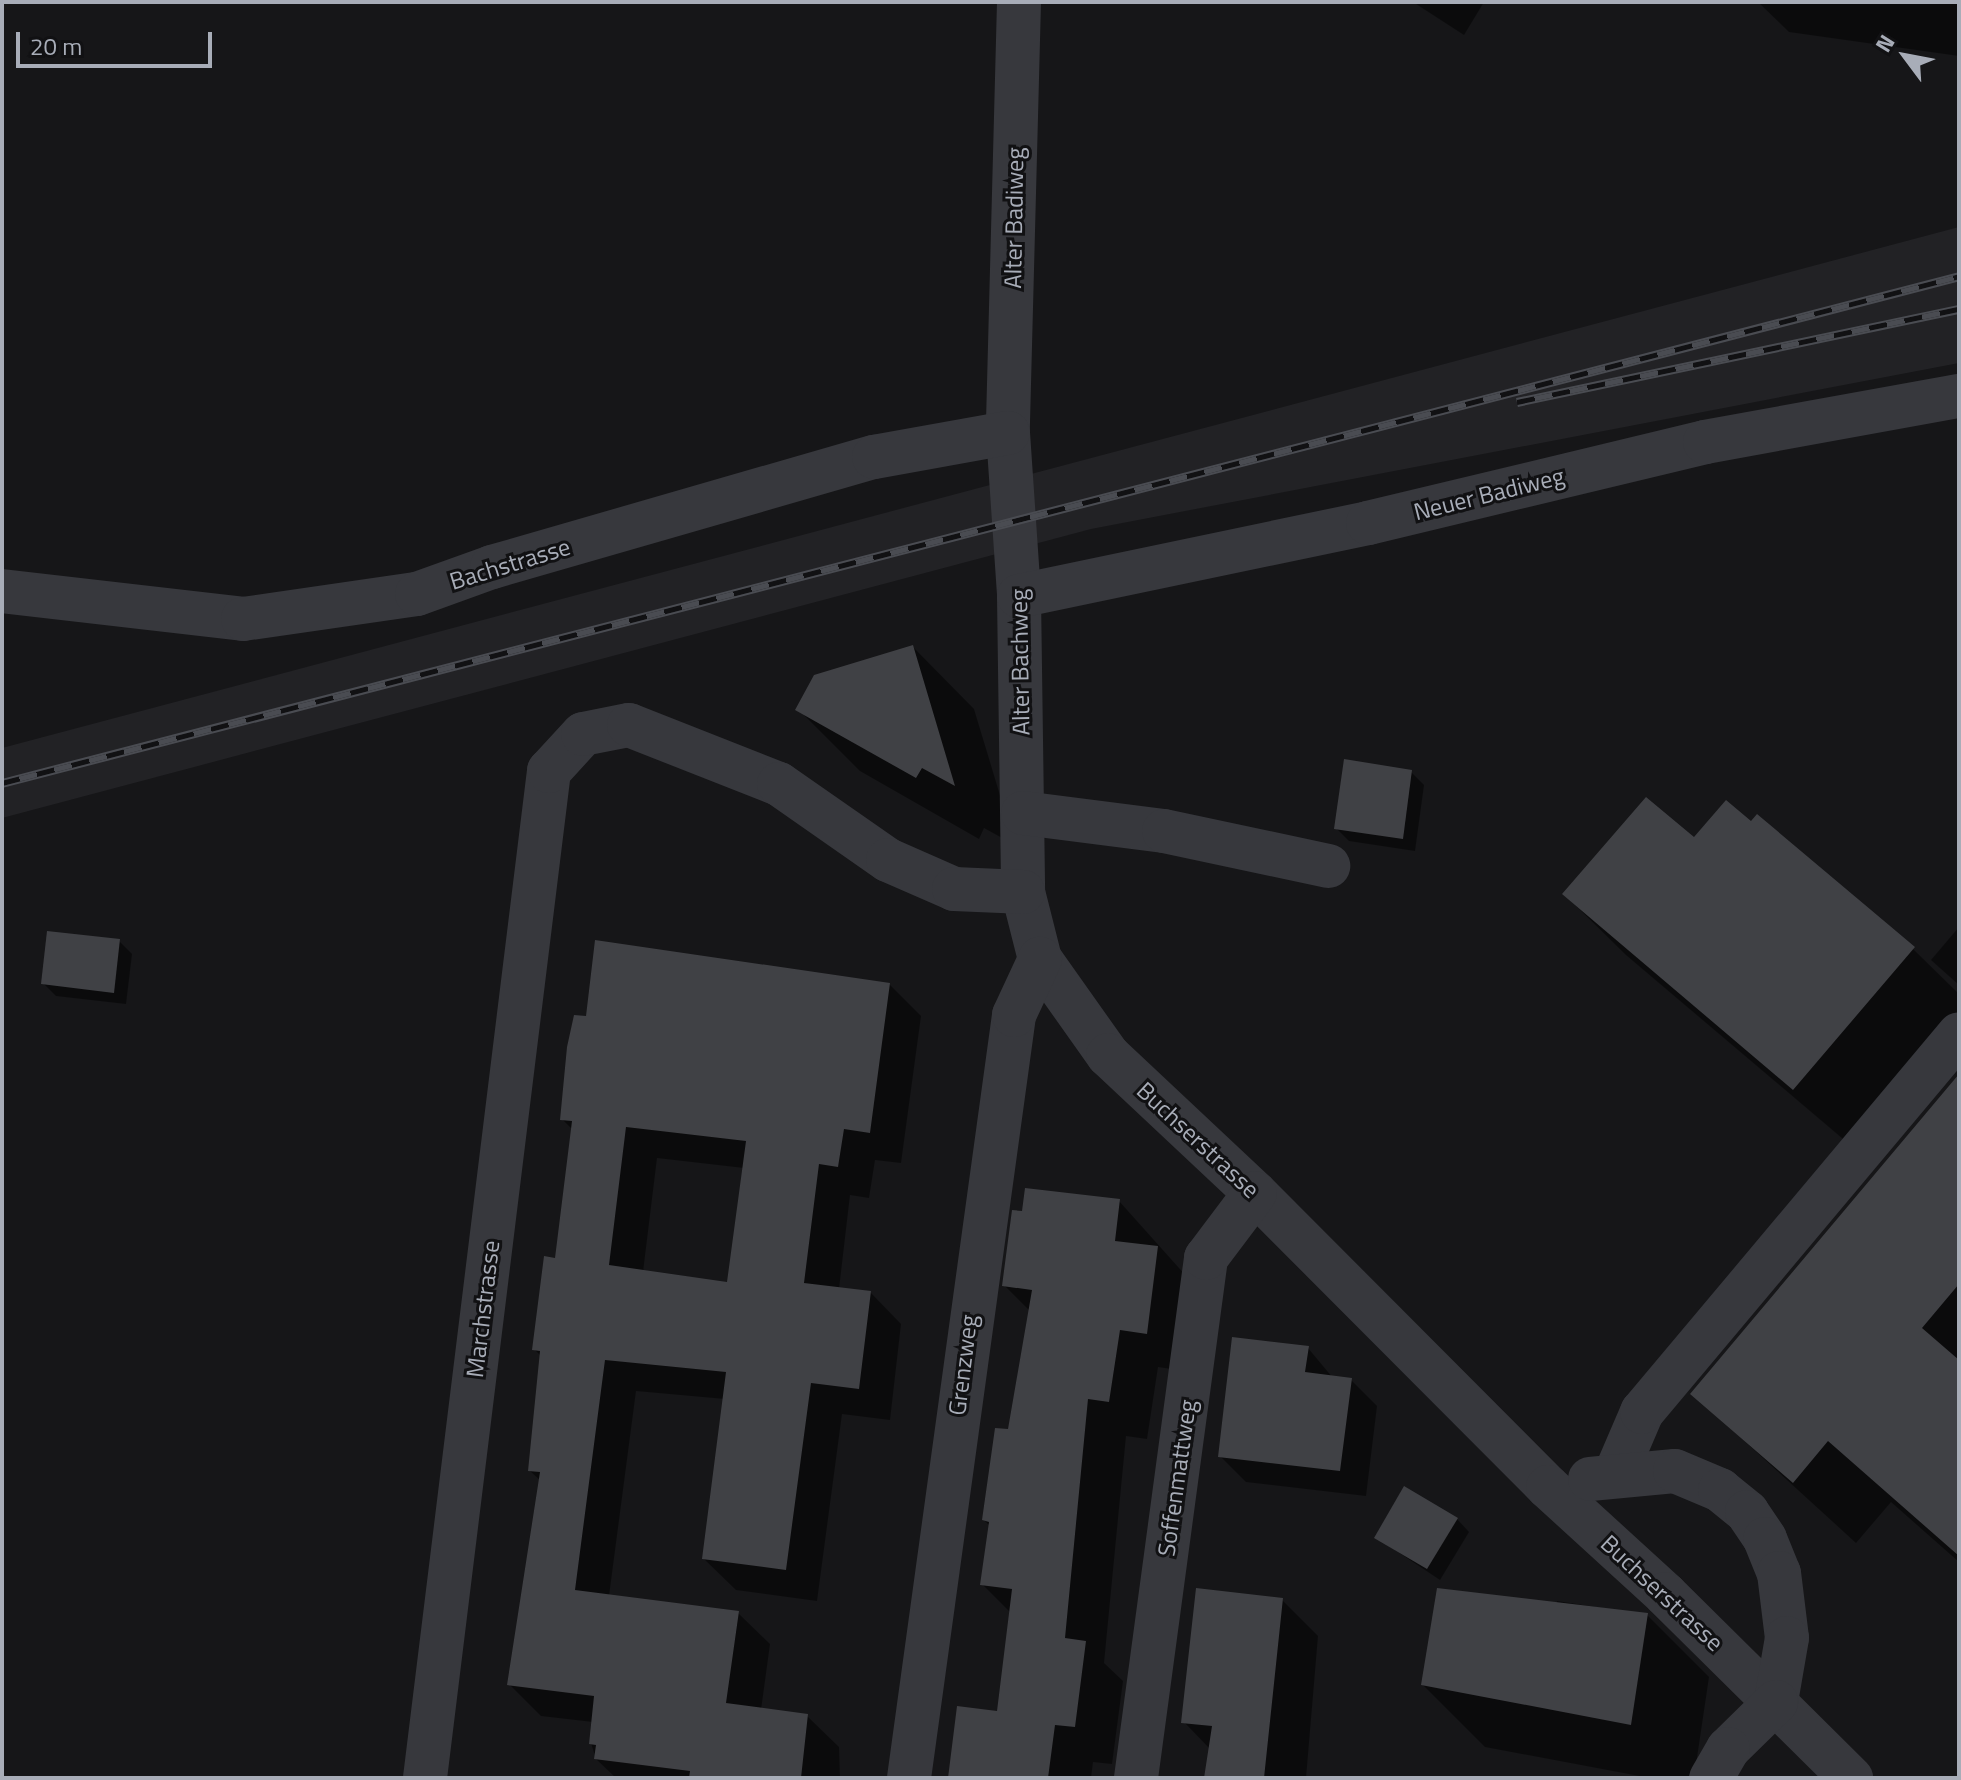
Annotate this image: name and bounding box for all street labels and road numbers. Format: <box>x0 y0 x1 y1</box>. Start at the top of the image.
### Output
street label: Alter Badiweg <box>998 147 1030 289</box>
street label: Neuer Badiweg <box>1411 461 1567 527</box>
street label: Bachstrasse <box>446 532 574 596</box>
street label: Alter Bachweg <box>1004 588 1036 736</box>
street label: Buchserstrasse <box>1131 1076 1265 1204</box>
street label: Marchstrasse <box>460 1239 506 1379</box>
street label: Grenzweg <box>943 1313 983 1417</box>
street label: Soffenmattweg <box>1152 1398 1202 1558</box>
street label: Buchserstrasse <box>1595 1529 1729 1657</box>

